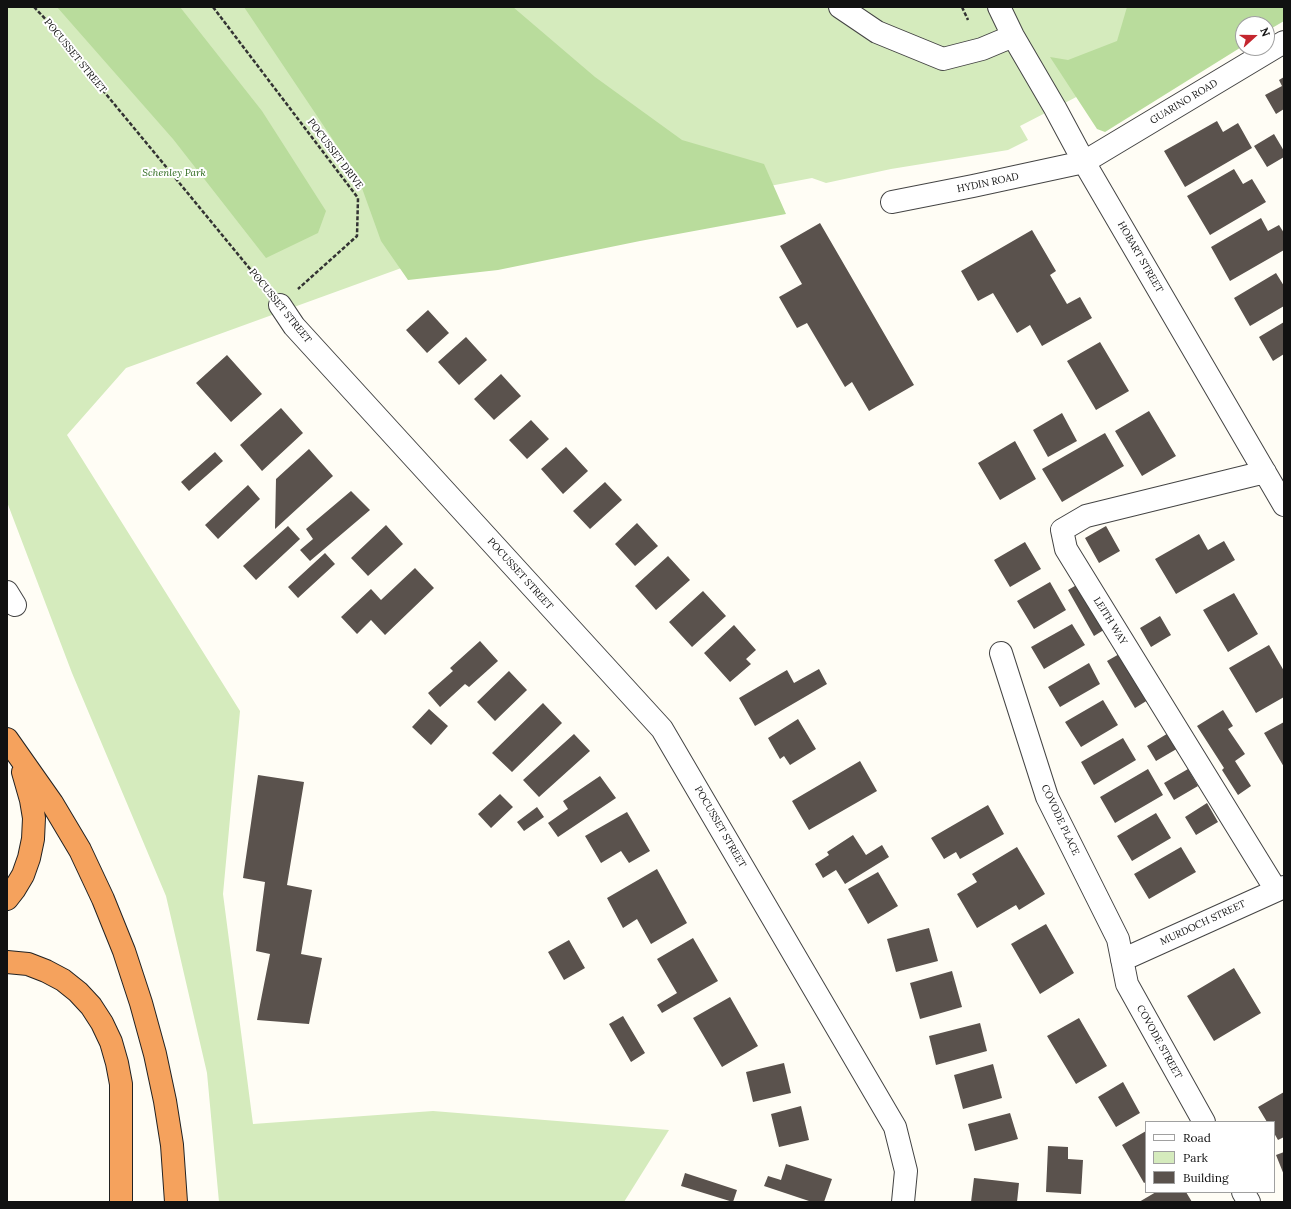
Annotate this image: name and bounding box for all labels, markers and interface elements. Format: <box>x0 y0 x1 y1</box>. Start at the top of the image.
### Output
street label: POCUSSET STREET <box>41 16 109 96</box>
north arrow <box>1235 16 1275 56</box>
text: N <box>1257 26 1273 39</box>
street label: GUARINO ROAD <box>1148 77 1220 127</box>
street label: POCUSSET DRIVE <box>305 117 365 191</box>
park label: Schenley Park <box>142 167 206 179</box>
street label: HYDIN ROAD <box>956 171 1020 195</box>
street label: HOBART STREET <box>1115 219 1165 295</box>
street label: POCUSSET STREET <box>246 266 314 346</box>
street label: POCUSSET STREET <box>485 536 555 612</box>
street label: LEITH WAY <box>1091 595 1129 647</box>
street label: COVODE PLACE <box>1038 783 1082 857</box>
street label: POCUSSET STREET <box>692 784 748 870</box>
street label: MURDOCH STREET <box>1158 898 1248 948</box>
street label: COVODE STREET <box>1134 1003 1184 1081</box>
legend <box>1145 1121 1275 1193</box>
text: Road <box>1183 1130 1211 1145</box>
text: Park <box>1183 1150 1208 1165</box>
text: Building <box>1183 1170 1229 1185</box>

